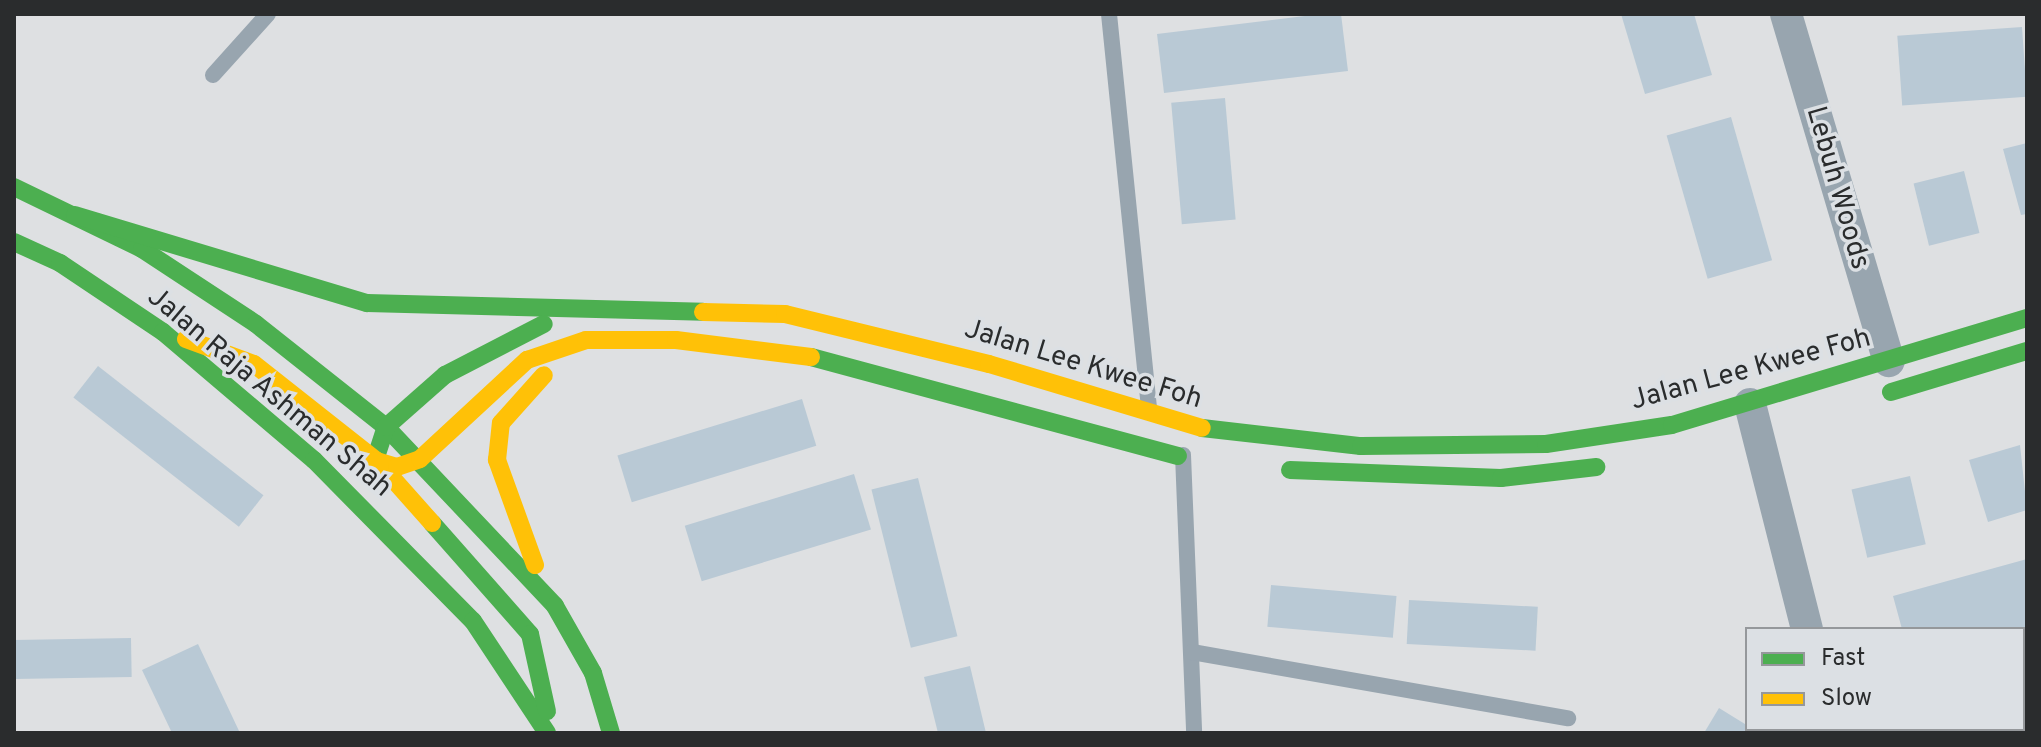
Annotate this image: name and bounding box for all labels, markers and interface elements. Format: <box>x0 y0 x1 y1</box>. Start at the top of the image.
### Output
street label: Lebuh Woods <box>1798 102 1876 274</box>
street label: Jalan Raja Ashman Shah <box>140 281 398 505</box>
street label: Jalan Lee Kwee Foh <box>960 313 1206 417</box>
street label: Jalan Lee Kwee Foh <box>1627 322 1875 418</box>
legend <box>1745 627 2025 731</box>
text: Fast <box>1821 644 1865 674</box>
text: Slow <box>1821 684 1872 714</box>

